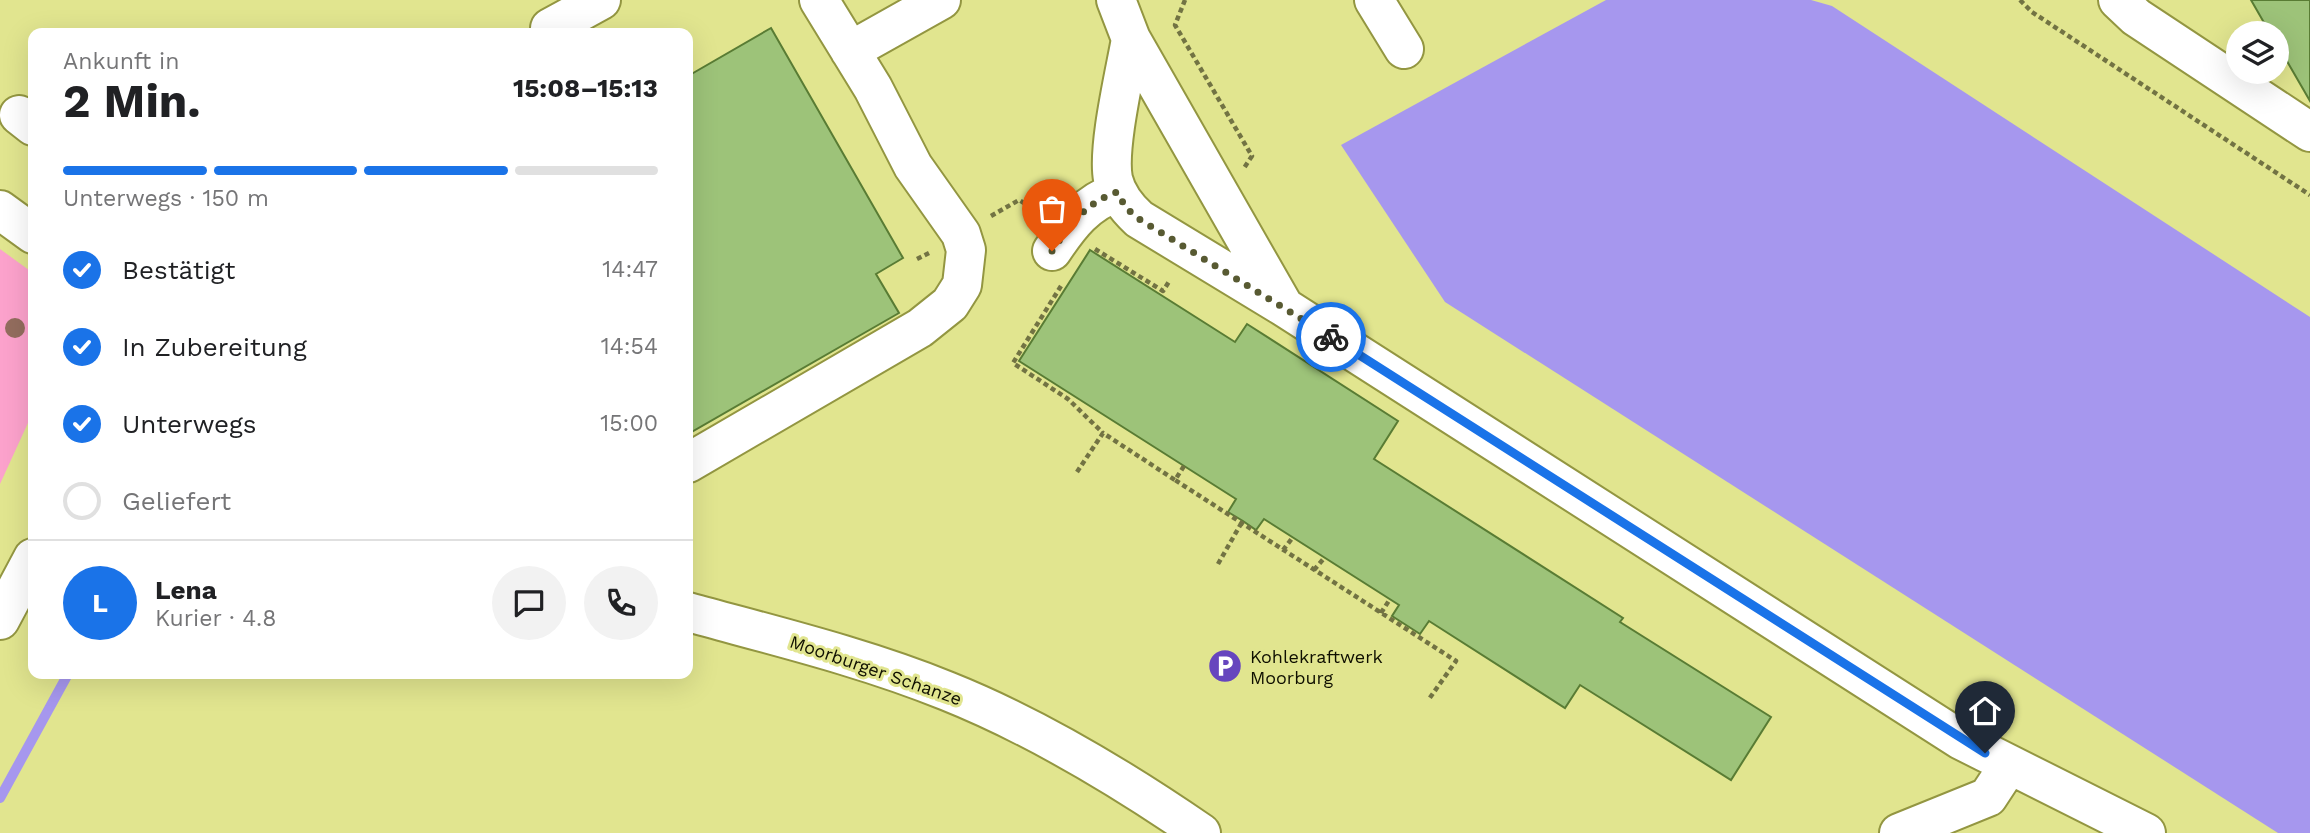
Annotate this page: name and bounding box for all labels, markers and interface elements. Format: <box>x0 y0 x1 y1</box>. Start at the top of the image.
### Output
map controls <box>2226 21 2289 84</box>
button: layers <box>2226 21 2289 84</box>
text: Ankunft in <box>63 48 179 75</box>
text: 15:08–15:13 <box>513 73 658 103</box>
text: 2 Min. <box>63 74 201 128</box>
pin <box>1022 179 1082 251</box>
text: Unterwegs · 150 m <box>63 185 269 212</box>
icon: bag <box>1033 190 1071 228</box>
icon: check <box>63 251 101 289</box>
text: Bestätigt <box>122 255 235 285</box>
text: 14:47 <box>602 256 658 283</box>
courier <box>1296 302 1366 372</box>
icon: bike <box>1312 318 1350 356</box>
icon: check <box>63 328 101 366</box>
text: In Zubereitung <box>122 332 307 362</box>
text: 14:54 <box>601 333 658 360</box>
icon: check <box>63 405 101 443</box>
text: Unterwegs <box>122 409 257 439</box>
text: 15:00 <box>600 410 658 437</box>
text: Geliefert <box>122 486 231 516</box>
button: chat <box>492 566 566 640</box>
button: phone <box>584 566 658 640</box>
text: Lena <box>155 575 217 605</box>
text: L <box>92 588 108 618</box>
text: Kurier · 4.8 <box>155 605 276 632</box>
street label: Moorburger Schanze <box>787 631 965 709</box>
place label: Kohlekraftwerk Moorburg <box>1250 646 1383 688</box>
parking icon: Kohlekraftwerk Moorburg <box>1206 647 1244 685</box>
pin <box>1955 681 2015 753</box>
icon: home <box>1966 692 2004 730</box>

